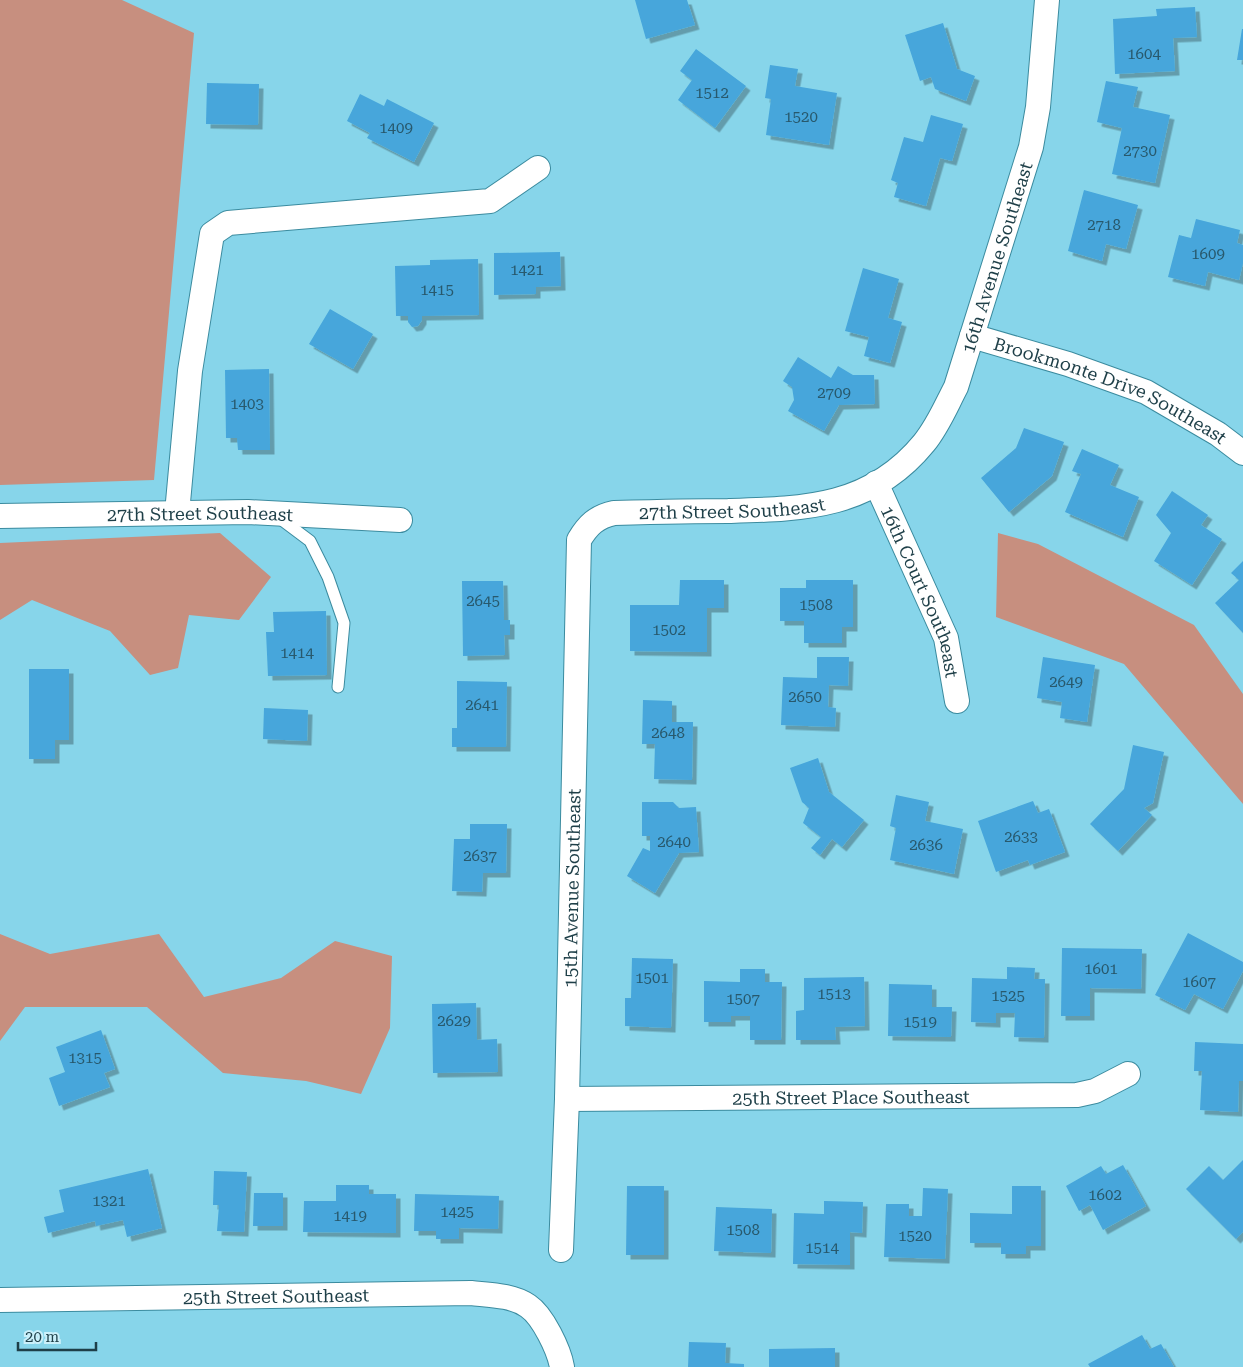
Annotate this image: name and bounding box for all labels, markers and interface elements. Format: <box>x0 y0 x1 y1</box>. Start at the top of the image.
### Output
house number: 1604 <box>1127 45 1161 63</box>
house number: 1512 <box>695 84 729 102</box>
house number: 1520 <box>784 108 818 126</box>
house number: 1409 <box>379 119 413 137</box>
house number: 2730 <box>1123 142 1157 160</box>
street label: 16th Avenue Southeast <box>957 159 1036 356</box>
house number: 2718 <box>1087 216 1121 234</box>
house number: 1609 <box>1191 245 1225 263</box>
house number: 1421 <box>510 261 544 279</box>
house number: 1415 <box>420 281 454 299</box>
street label: Brookmonte Drive Southeast <box>991 332 1231 448</box>
house number: 2709 <box>817 384 851 402</box>
house number: 1403 <box>230 395 264 413</box>
street label: 27th Street Southeast <box>639 493 827 523</box>
street label: 27th Street Southeast <box>107 501 294 525</box>
street label: 16th Court Southeast <box>877 502 963 680</box>
house number: 2645 <box>466 592 500 610</box>
house number: 1508 <box>799 596 833 614</box>
house number: 1502 <box>652 621 686 639</box>
house number: 1414 <box>280 644 314 662</box>
house number: 2649 <box>1049 673 1083 691</box>
house number: 2650 <box>788 688 822 706</box>
house number: 2641 <box>465 696 499 714</box>
house number: 2648 <box>651 724 685 742</box>
street label: 15th Avenue Southeast <box>559 788 584 988</box>
house number: 2633 <box>1004 828 1038 846</box>
house number: 2640 <box>657 833 691 851</box>
house number: 2636 <box>909 836 943 854</box>
house number: 2637 <box>463 847 497 865</box>
house number: 1601 <box>1084 960 1118 978</box>
house number: 1501 <box>635 969 669 987</box>
house number: 1607 <box>1182 973 1216 991</box>
house number: 1513 <box>817 985 851 1003</box>
house number: 1525 <box>991 987 1025 1005</box>
house number: 1507 <box>726 990 760 1008</box>
house number: 2629 <box>437 1012 471 1030</box>
house number: 1519 <box>903 1013 937 1031</box>
house number: 1315 <box>68 1049 102 1067</box>
street label: 25th Street Place Southeast <box>732 1085 970 1108</box>
house number: 1602 <box>1088 1186 1122 1204</box>
house number: 1321 <box>92 1192 126 1210</box>
house number: 1425 <box>440 1203 474 1221</box>
house number: 1419 <box>333 1207 367 1225</box>
house number: 1508 <box>726 1221 760 1239</box>
house number: 1520 <box>898 1227 932 1245</box>
house number: 1514 <box>805 1239 839 1257</box>
street label: 25th Street Southeast <box>183 1284 370 1308</box>
scale bar <box>18 1320 95 1352</box>
text: 20 m <box>25 1328 60 1346</box>

